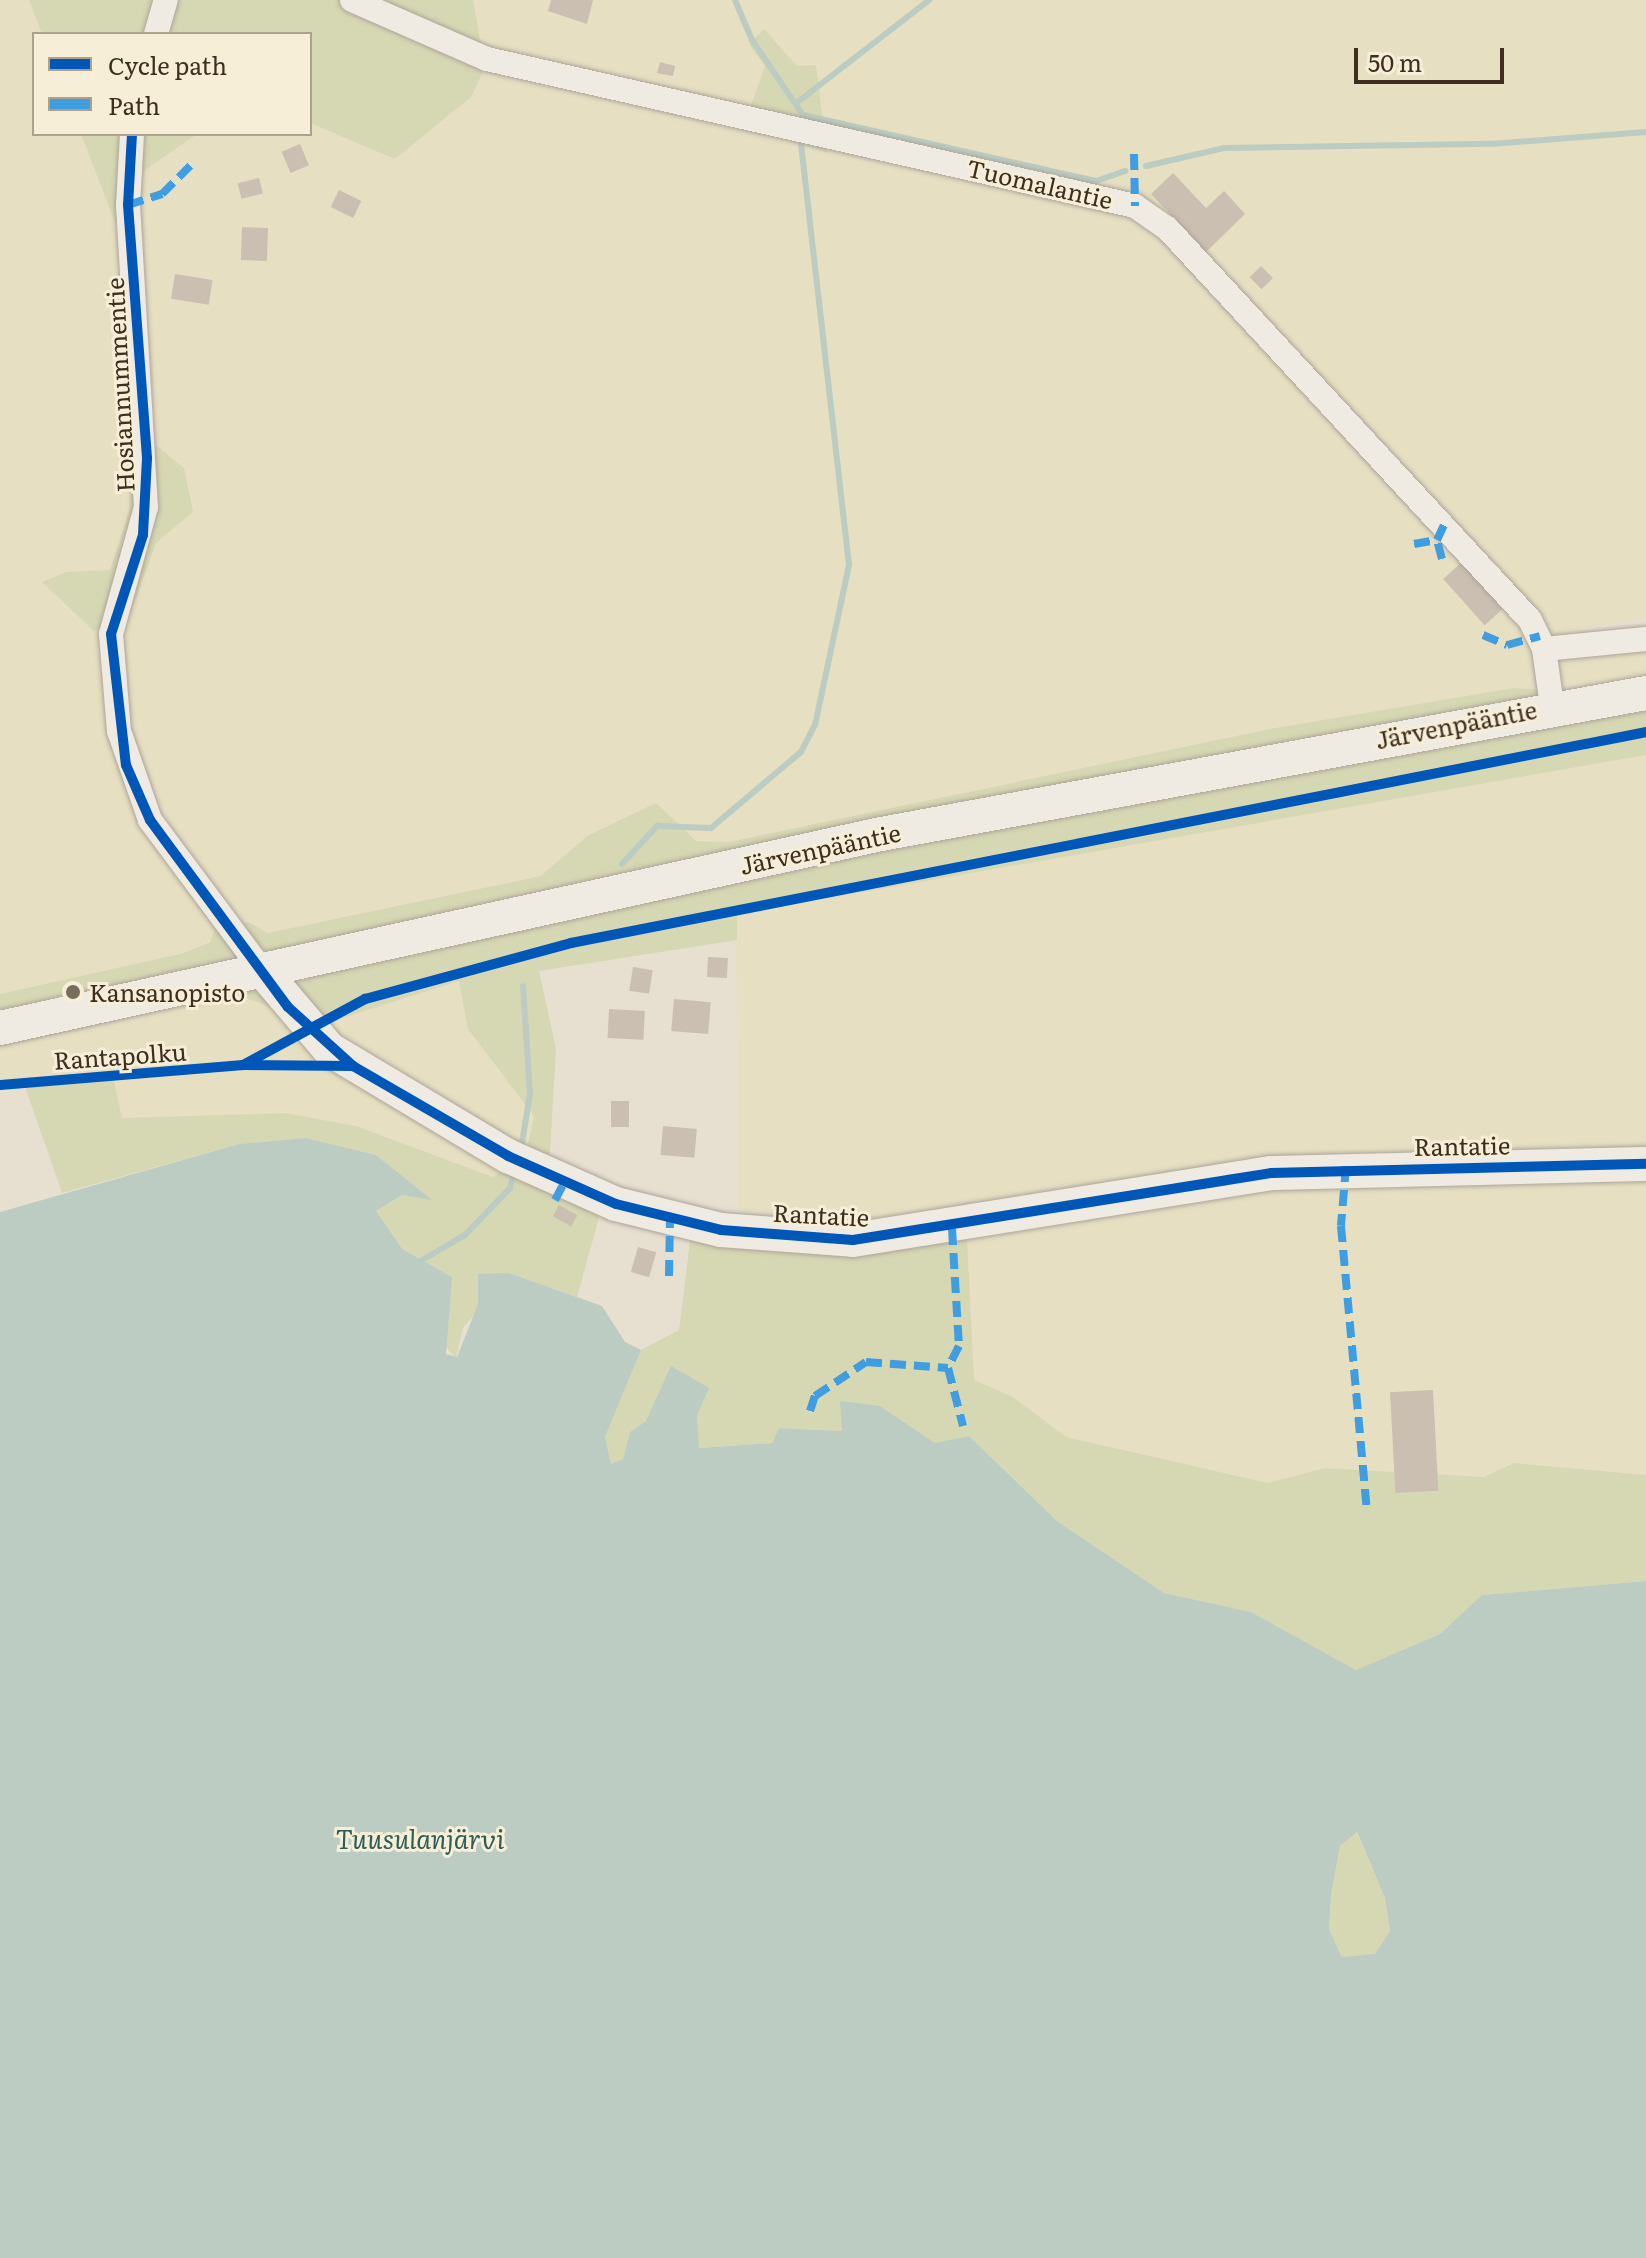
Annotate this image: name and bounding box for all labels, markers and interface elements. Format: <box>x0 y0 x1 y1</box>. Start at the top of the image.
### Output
legend <box>32 32 312 136</box>
scale bar <box>1358 32 1508 82</box>
text: 50 m <box>1368 44 1422 79</box>
text: Cycle path <box>108 47 227 82</box>
text: Path <box>108 87 160 122</box>
street label: Tuomalantie <box>964 152 1116 214</box>
street label: Hosiannummentie <box>99 277 139 493</box>
street label: Järvenpääntie <box>1373 694 1539 754</box>
street label: Järvenpääntie <box>737 817 903 879</box>
place label: Kansanopisto <box>89 978 245 1006</box>
marker: Kansanopisto <box>64 983 82 1001</box>
street label: Rantapolku <box>53 1036 187 1074</box>
street label: Rantatie <box>1413 1130 1511 1160</box>
street label: Rantatie <box>772 1197 870 1231</box>
water label: Tuusulanjärvi <box>336 1822 504 1854</box>

